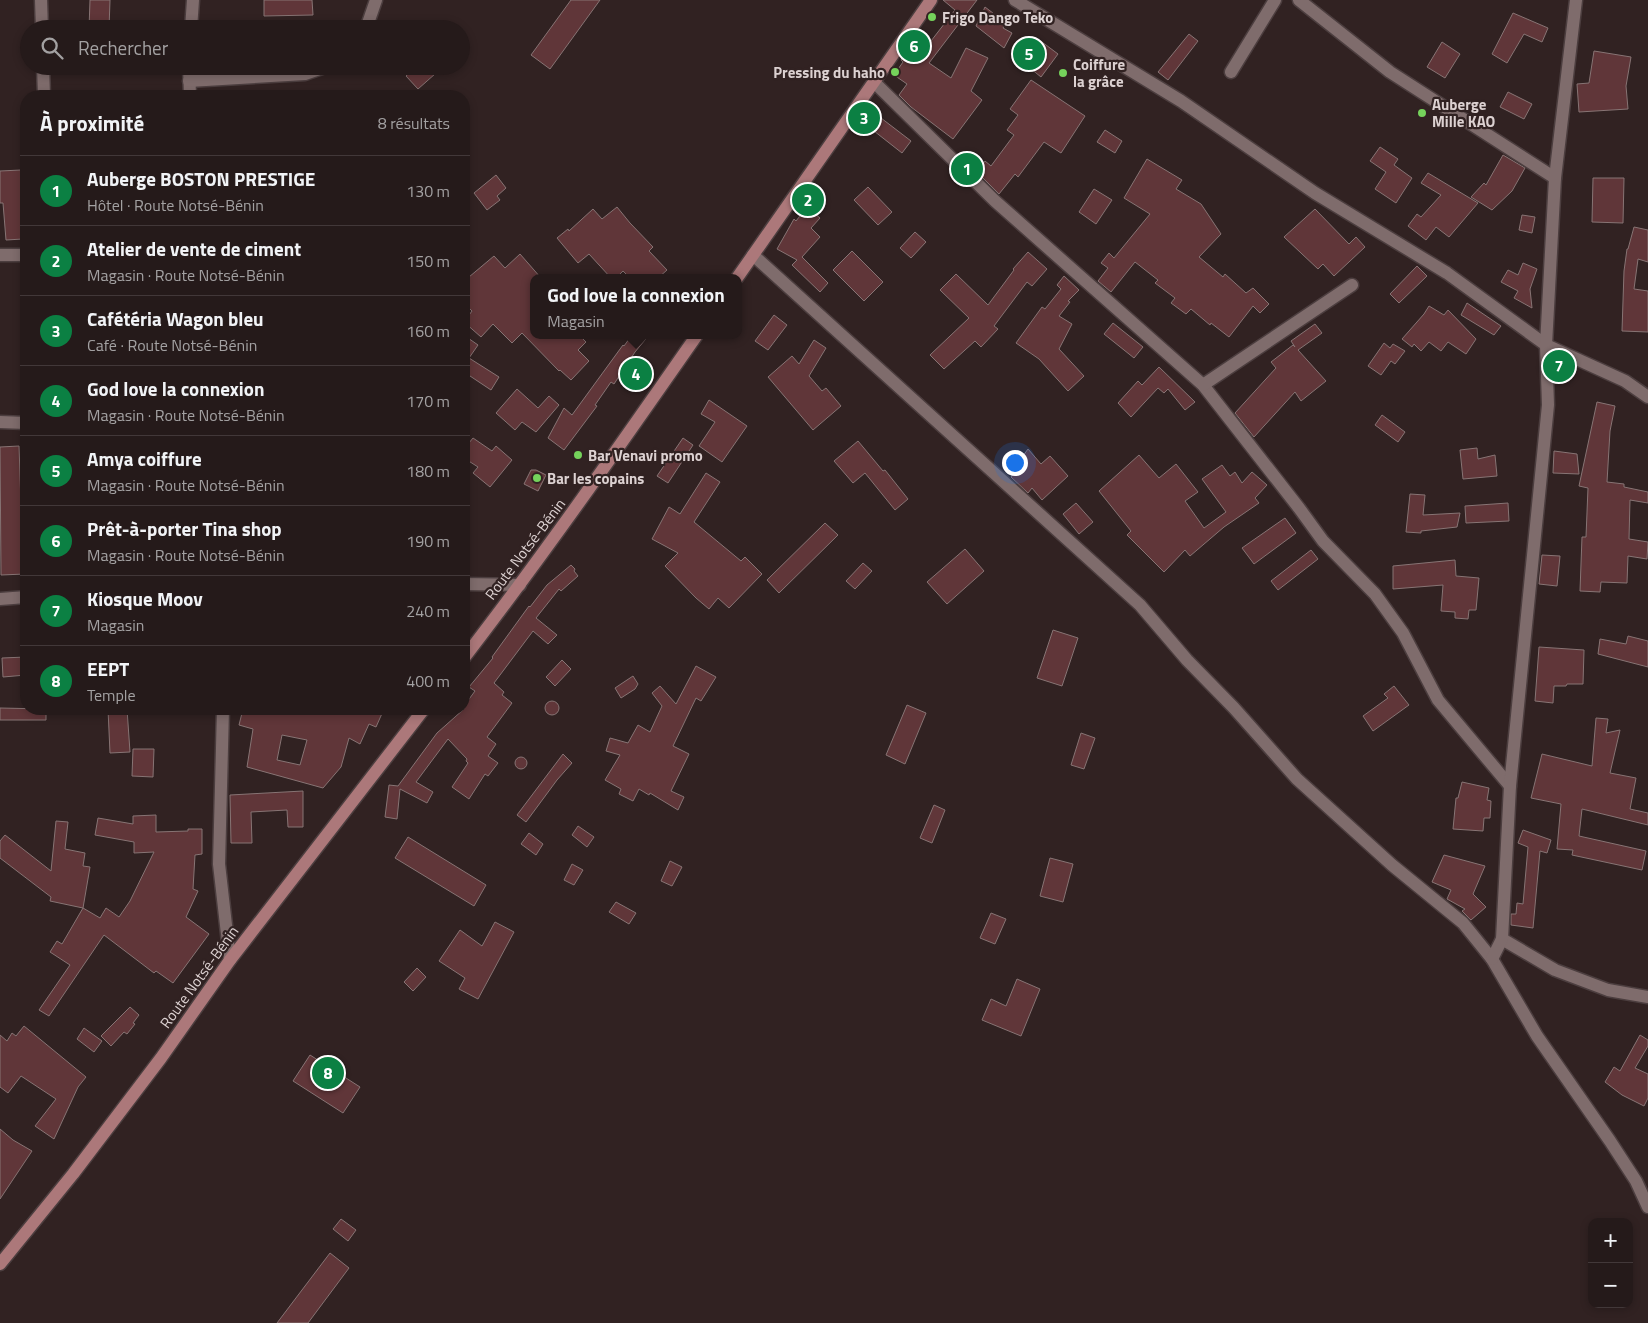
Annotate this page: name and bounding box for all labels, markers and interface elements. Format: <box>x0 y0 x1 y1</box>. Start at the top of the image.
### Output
place label: Frigo Dango Teko <box>942 6 1053 29</box>
marker: Frigo Dango Teko <box>926 11 938 23</box>
search box <box>20 20 470 75</box>
pin: 6 <box>898 27 930 65</box>
text: Rechercher <box>78 33 168 62</box>
icon: search <box>38 34 66 62</box>
pin: 5 <box>1013 35 1045 73</box>
place label: Coiffure la grâce <box>1073 53 1125 93</box>
place label: Pressing du haho <box>773 61 885 84</box>
marker: Pressing du haho <box>889 66 901 78</box>
marker: Coiffure la grâce <box>1057 67 1069 79</box>
place label: Auberge Mille KAO <box>1432 93 1496 133</box>
pin: 3 <box>848 99 880 137</box>
text: À proximité <box>40 107 144 139</box>
marker: Auberge Mille KAO <box>1416 107 1428 119</box>
text: 8 résultats <box>378 111 450 135</box>
pin: 1 <box>951 150 983 188</box>
text: Auberge BOSTON PRESTIGE <box>87 164 315 193</box>
text: 1 <box>52 179 60 203</box>
text: 130 m <box>406 179 450 203</box>
pin: 2 <box>792 181 824 219</box>
text: Hôtel · Route Notsé-Bénin <box>87 193 264 217</box>
text: Atelier de vente de ciment <box>87 234 301 263</box>
text: 2 <box>52 249 60 273</box>
text: 150 m <box>406 249 450 273</box>
text: Magasin · Route Notsé-Bénin <box>87 263 285 287</box>
popup <box>530 274 742 339</box>
text: God love la connexion <box>547 280 725 309</box>
text: Cafétéria Wagon bleu <box>87 304 264 333</box>
text: Magasin <box>547 309 605 333</box>
text: 3 <box>52 319 60 343</box>
text: 160 m <box>406 319 450 343</box>
text: Café · Route Notsé-Bénin <box>87 333 257 357</box>
pin: 7 <box>1543 347 1575 385</box>
pin: 4 <box>620 355 652 393</box>
text: God love la connexion <box>87 374 264 403</box>
text: 4 <box>52 389 60 413</box>
text: 170 m <box>406 389 450 413</box>
text: Magasin · Route Notsé-Bénin <box>87 403 285 427</box>
text: Amya coiffure <box>87 444 202 473</box>
place label: Bar Venavi promo <box>588 444 703 467</box>
marker: Bar Venavi promo <box>572 449 584 461</box>
your location <box>1002 450 1028 476</box>
text: 5 <box>52 459 60 483</box>
text: 180 m <box>406 459 450 483</box>
place label: Bar les copains <box>547 467 644 490</box>
marker: Bar les copains <box>531 472 543 484</box>
text: Magasin · Route Notsé-Bénin <box>87 473 285 497</box>
street label: Route Notsé-Bénin <box>479 493 571 605</box>
text: Prêt-à-porter Tina shop <box>87 514 282 543</box>
text: 6 <box>52 529 60 553</box>
text: 190 m <box>406 529 450 553</box>
text: Magasin · Route Notsé-Bénin <box>87 543 285 567</box>
text: Kiosque Moov <box>87 584 203 613</box>
text: 7 <box>52 599 60 623</box>
text: 240 m <box>406 599 450 623</box>
text: Magasin <box>87 613 144 637</box>
text: EEPT <box>87 654 129 683</box>
text: 8 <box>52 669 60 693</box>
text: 400 m <box>406 669 450 693</box>
text: Temple <box>87 683 136 707</box>
street label: Route Notsé-Bénin <box>154 921 244 1033</box>
pin: 8 <box>312 1054 344 1092</box>
map controls <box>1588 1218 1633 1308</box>
button: + <box>1588 1218 1633 1263</box>
button: − <box>1588 1263 1633 1308</box>

